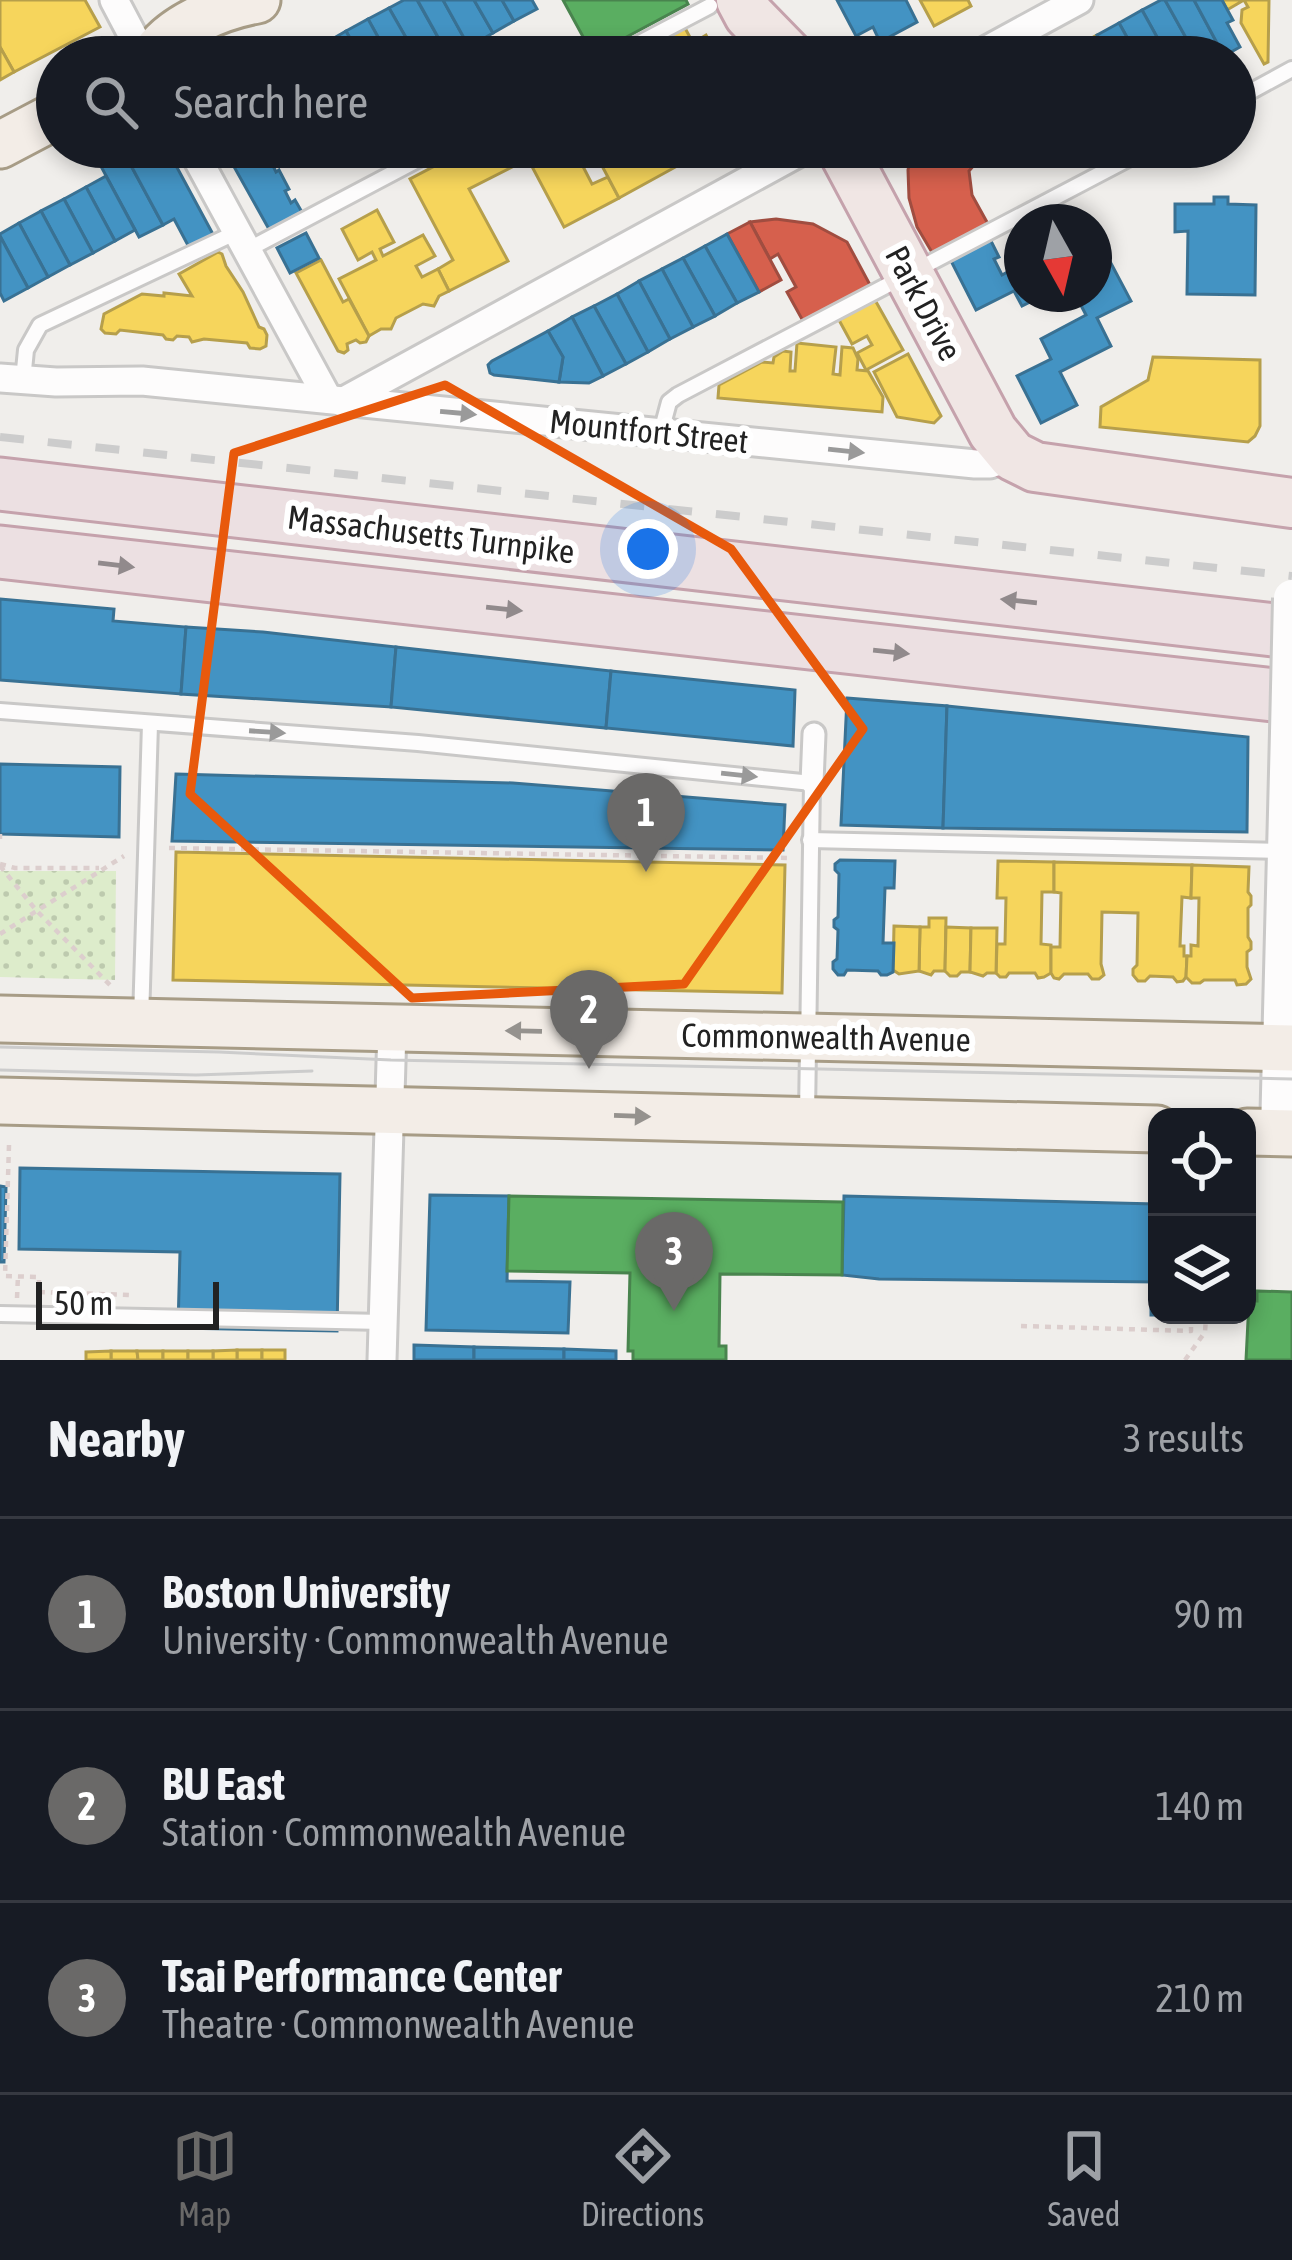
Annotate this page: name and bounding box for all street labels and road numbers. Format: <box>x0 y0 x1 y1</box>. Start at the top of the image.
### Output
street label: Park Drive <box>878 239 970 367</box>
street label: Mountfort Street <box>548 402 750 460</box>
street label: Massachusetts Turnpike <box>285 498 577 570</box>
street label: Commonwealth Avenue <box>681 1015 971 1059</box>

